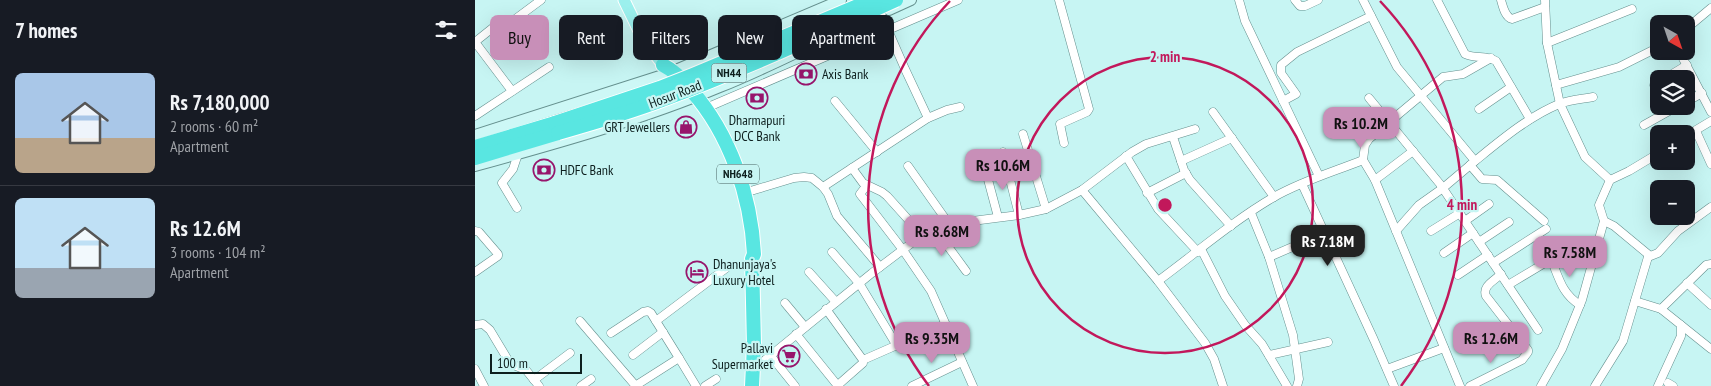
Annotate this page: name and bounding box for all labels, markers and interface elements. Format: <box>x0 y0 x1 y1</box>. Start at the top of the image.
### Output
chip: Buy <box>490 15 549 60</box>
chip: Rent <box>559 15 623 60</box>
chip: Filters <box>633 15 708 60</box>
chip: New <box>718 15 782 60</box>
chip: Apartment <box>792 15 894 60</box>
north arrow <box>1650 15 1695 60</box>
map controls <box>1650 15 1695 225</box>
icon: filters <box>432 16 460 44</box>
text: 7 homes <box>15 17 77 44</box>
text: 2 min <box>1150 47 1180 66</box>
bank icon: Axis Bank <box>794 62 818 86</box>
road number: NH44 <box>711 64 747 82</box>
place label: Axis Bank <box>822 65 869 83</box>
button: layers <box>1650 70 1695 115</box>
street label: Hosur Road <box>646 76 704 112</box>
bank icon: Dharmapuri DCC Bank <box>745 86 769 110</box>
text: Rs 7,180,000 <box>170 89 269 116</box>
icon: home <box>55 93 115 153</box>
pin: Rs 10.2M <box>1309 106 1413 149</box>
place label: Dharmapuri DCC Bank <box>729 111 785 145</box>
text: Rs 10.2M <box>1334 113 1388 133</box>
shop icon: GRT Jewellers <box>674 115 698 139</box>
text: 2 rooms · 60 m² <box>170 116 258 136</box>
place label: GRT Jewellers <box>604 118 670 136</box>
button: + <box>1650 125 1695 170</box>
text: Apartment <box>170 136 229 156</box>
pin: Rs 10.6M <box>951 148 1055 191</box>
text: Rs 10.6M <box>976 155 1030 175</box>
bank icon: HDFC Bank <box>532 158 556 182</box>
place label: HDFC Bank <box>560 161 614 179</box>
road number: NH648 <box>717 164 759 183</box>
button: − <box>1650 180 1695 225</box>
text: 4 min <box>1447 195 1477 214</box>
centre of rings <box>1156 196 1174 214</box>
pin: Rs 8.68M <box>890 214 994 257</box>
text: Rs 12.6M <box>170 215 241 242</box>
icon: home <box>55 218 115 278</box>
text: Rs 8.68M <box>915 221 969 241</box>
pin: Rs 7.18M <box>1276 224 1380 267</box>
text: Rs 7.18M <box>1302 231 1354 251</box>
pin: Rs 7.58M <box>1518 236 1622 278</box>
text: 3 rooms · 104 m² <box>170 242 266 262</box>
text: Rs 7.58M <box>1544 242 1596 262</box>
place label: Dhanunjaya's Luxury Hotel <box>713 255 777 289</box>
hotel icon: Dhanunjaya's Luxury Hotel <box>685 260 709 284</box>
text: Apartment <box>170 262 229 282</box>
pin: Rs 9.35M <box>880 322 984 364</box>
pin: Rs 12.6M <box>1439 322 1543 364</box>
text: Rs 9.35M <box>905 328 959 348</box>
text: Rs 12.6M <box>1464 328 1518 348</box>
place label: Pallavi Supermarket <box>712 339 773 373</box>
supermarket icon: Pallavi Supermarket <box>777 344 801 368</box>
scale bar <box>490 351 583 374</box>
text: 100 m <box>497 354 528 372</box>

